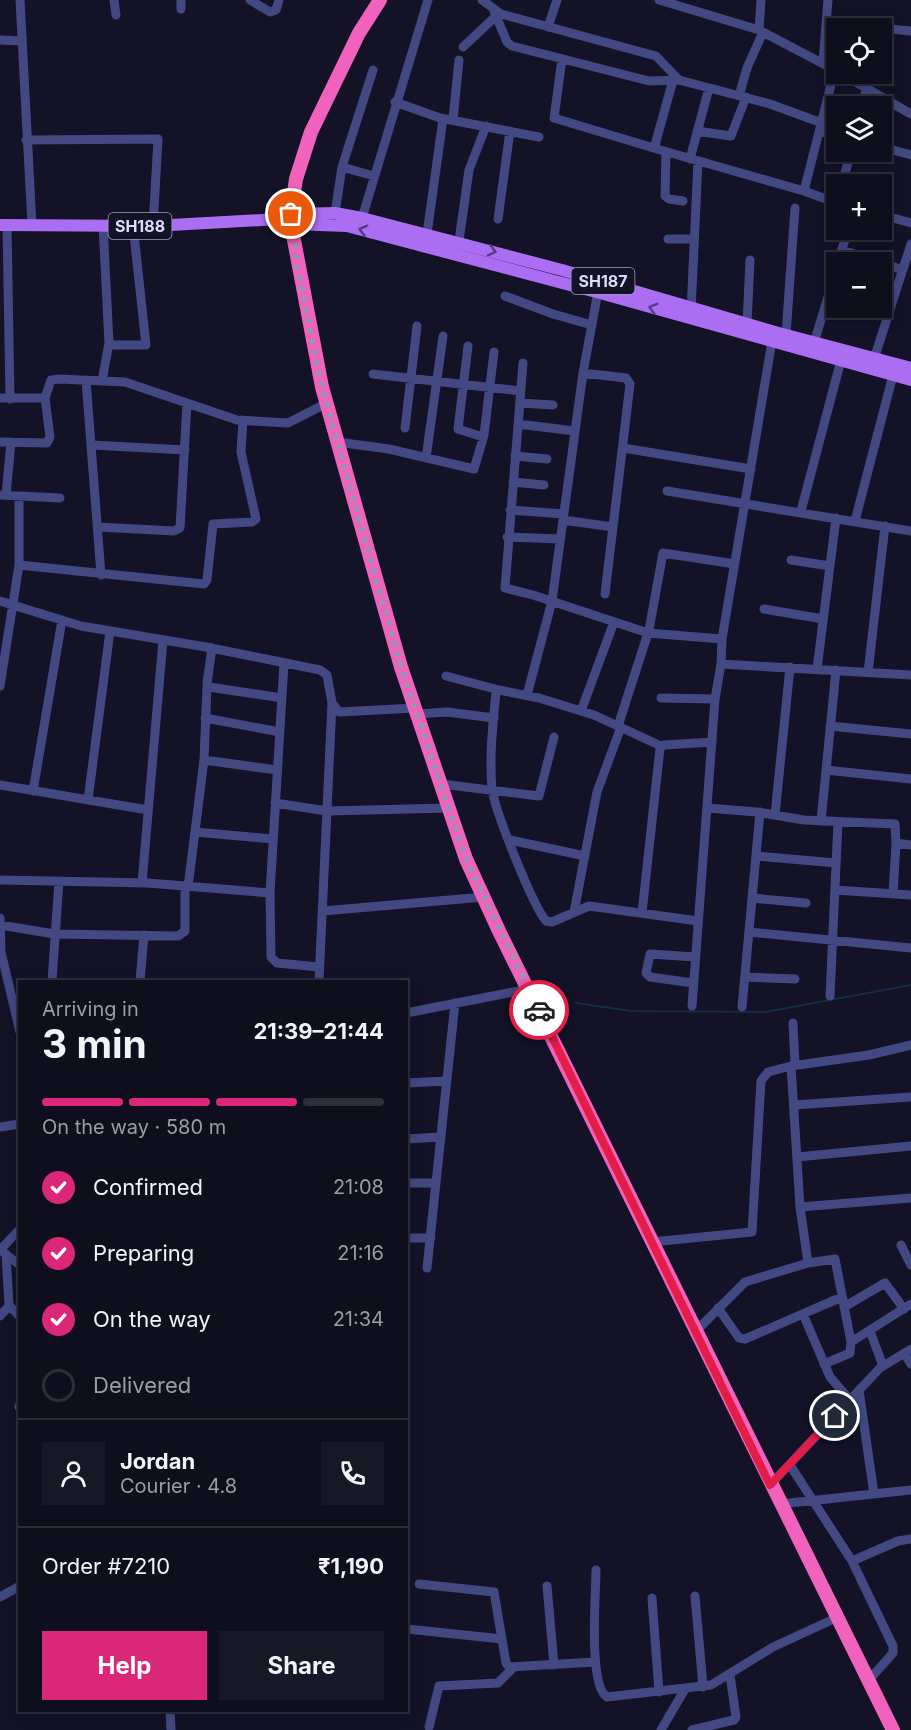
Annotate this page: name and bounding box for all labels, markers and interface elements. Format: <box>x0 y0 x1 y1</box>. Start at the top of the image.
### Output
map controls <box>826 18 892 318</box>
button: locate <box>826 18 892 84</box>
button: layers <box>826 96 892 162</box>
button: + <box>826 174 892 240</box>
pin <box>265 188 316 239</box>
icon: bag <box>274 197 307 230</box>
road number: SH188 <box>108 213 172 239</box>
one-way arrow <box>358 225 369 237</box>
one-way arrow <box>486 244 496 257</box>
button: − <box>826 252 892 318</box>
road number: SH187 <box>572 268 634 294</box>
one-way arrow <box>648 303 658 315</box>
courier <box>509 980 569 1040</box>
icon: car <box>523 994 556 1027</box>
text: Arriving in <box>42 997 139 1021</box>
text: 21:39–21:44 <box>253 1018 384 1044</box>
text: 3 min <box>42 1020 147 1067</box>
text: On the way · 580 m <box>42 1115 226 1139</box>
icon: check <box>42 1171 75 1204</box>
text: Confirmed <box>93 1174 203 1200</box>
text: 21:08 <box>333 1175 384 1199</box>
icon: check <box>42 1237 75 1270</box>
text: Preparing <box>93 1240 194 1266</box>
text: 21:16 <box>337 1241 384 1265</box>
icon: check <box>42 1303 75 1336</box>
text: On the way <box>93 1306 211 1332</box>
text: 21:34 <box>333 1307 384 1331</box>
text: Delivered <box>93 1372 191 1398</box>
pin <box>809 1390 860 1441</box>
icon: home <box>818 1399 851 1432</box>
button: person <box>42 1442 105 1505</box>
button: phone <box>321 1442 384 1505</box>
text: Jordan <box>120 1448 195 1474</box>
text: Courier · 4.8 <box>120 1474 237 1498</box>
text: Order #7210 <box>42 1553 170 1579</box>
text: ₹1,190 <box>318 1553 384 1579</box>
button: Help <box>42 1631 207 1700</box>
button: Share <box>219 1631 384 1700</box>

